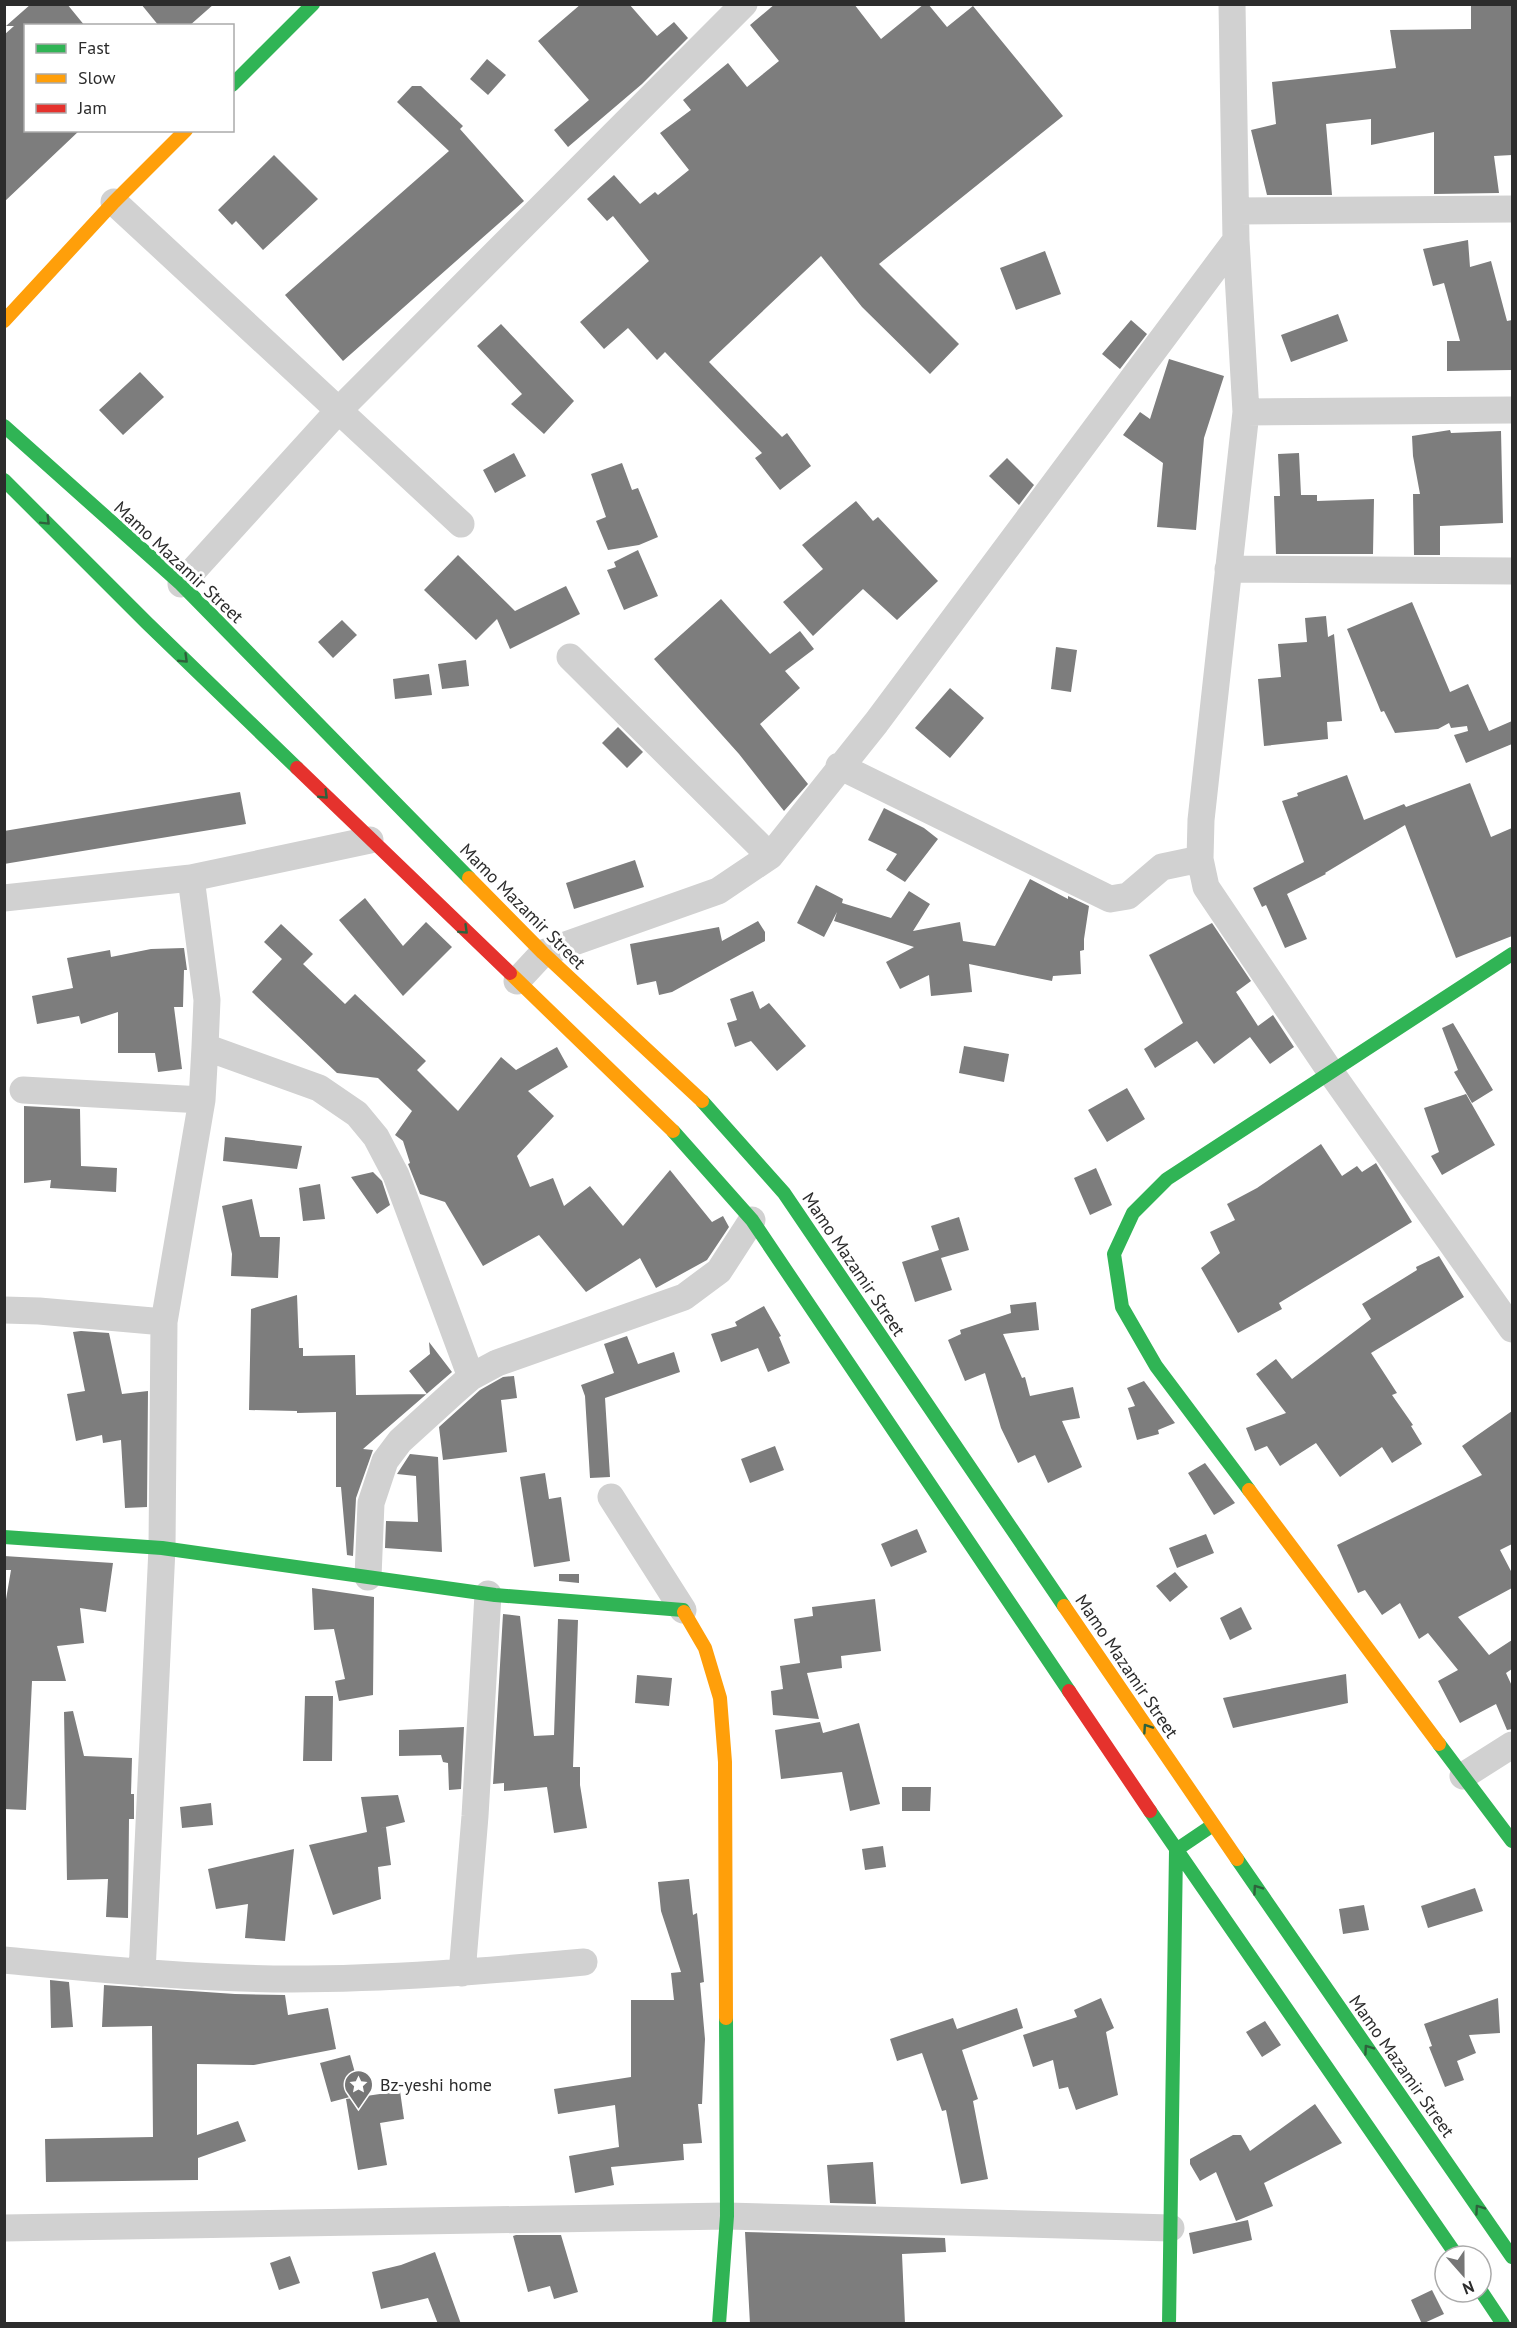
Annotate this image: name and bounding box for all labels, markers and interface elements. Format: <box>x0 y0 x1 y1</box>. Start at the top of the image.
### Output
legend <box>24 24 234 132</box>
text: Fast <box>78 36 110 59</box>
text: Slow <box>78 66 116 89</box>
text: Jam <box>77 96 107 119</box>
street label: Mamo Mazamir Street <box>109 496 249 628</box>
one-way arrow <box>38 514 49 525</box>
one-way arrow <box>177 652 187 663</box>
one-way arrow <box>317 788 327 799</box>
street label: Mamo Mazamir Street <box>455 838 591 974</box>
one-way arrow <box>457 923 468 934</box>
street label: Mamo Mazamir Street <box>797 1188 911 1340</box>
street label: Mamo Mazamir Street <box>1070 1590 1184 1742</box>
one-way arrow <box>1143 1724 1154 1735</box>
one-way arrow <box>1253 1884 1264 1895</box>
street label: Mamo Mazamir Street <box>1344 1990 1460 2142</box>
one-way arrow <box>1364 2045 1375 2056</box>
place icon: Bz-yeshi home <box>343 2068 375 2110</box>
place label: Bz-yeshi home <box>380 2073 492 2096</box>
one-way arrow <box>1475 2205 1486 2216</box>
north arrow <box>1433 2244 1493 2304</box>
text: N <box>1460 2277 1477 2299</box>

